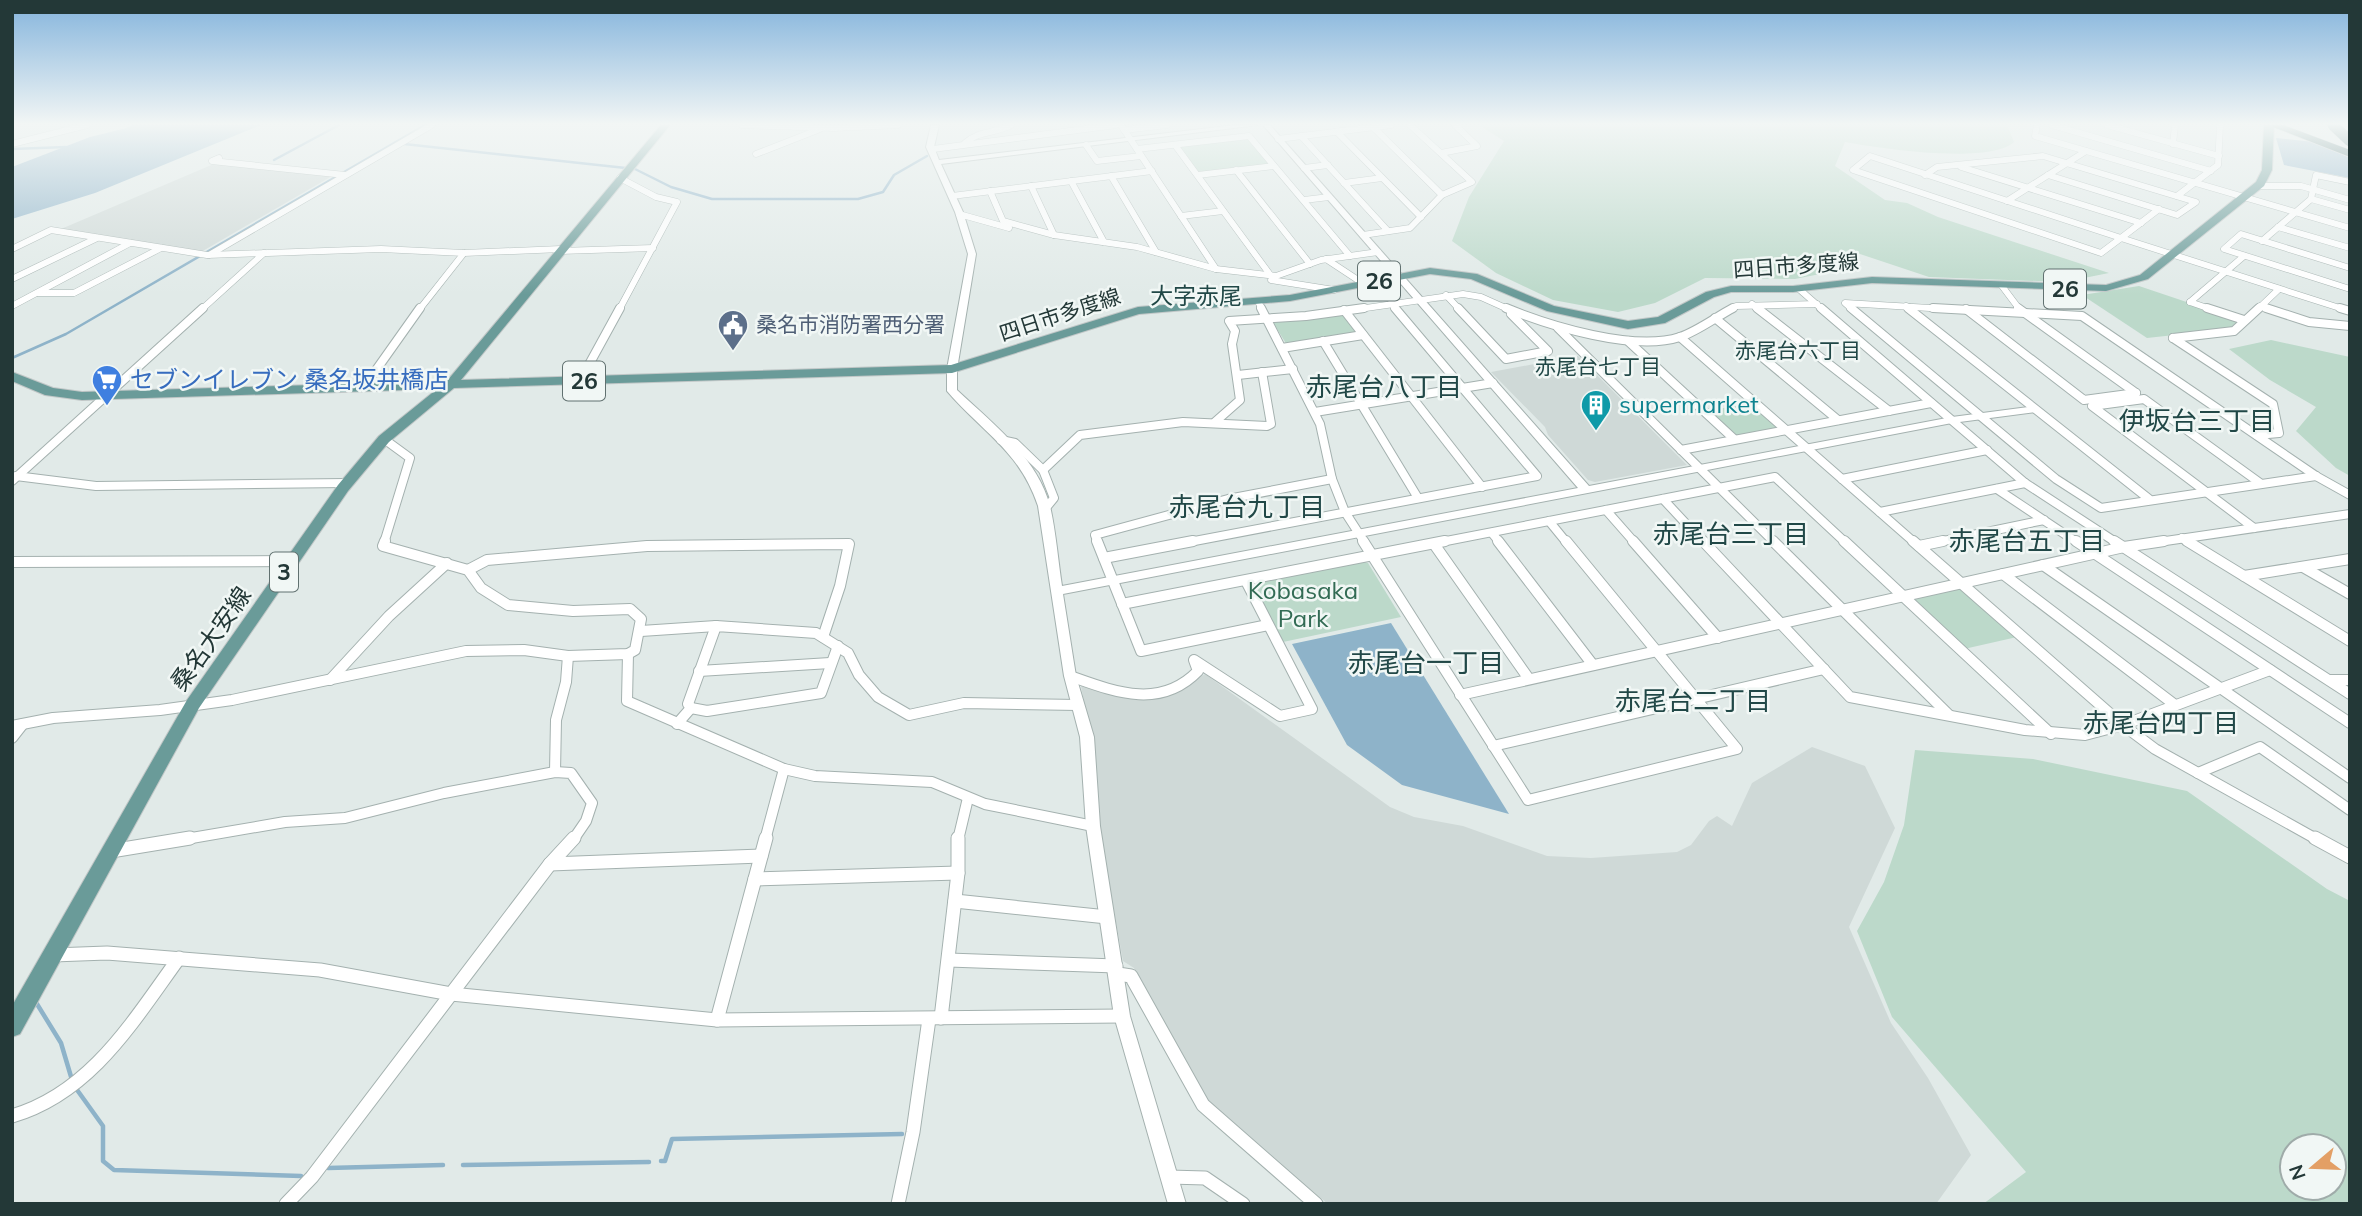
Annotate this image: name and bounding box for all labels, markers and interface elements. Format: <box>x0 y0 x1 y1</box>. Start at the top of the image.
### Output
street label: 四日市多度線 <box>1732 248 1860 282</box>
road number: 26 <box>1358 262 1400 300</box>
road number: 26 <box>2044 270 2086 308</box>
district label: 大字赤尾 <box>1150 281 1242 310</box>
street label: 四日市多度線 <box>996 282 1124 346</box>
public building icon: 桑名市消防署西分署 <box>716 308 750 352</box>
place label: 桑名市消防署西分署 <box>756 311 945 337</box>
district label: 赤尾台六丁目 <box>1735 337 1861 363</box>
district label: 赤尾台七丁目 <box>1535 353 1661 379</box>
road number: 26 <box>563 362 605 400</box>
supermarket icon: セブンイレブン 桑名坂井橋店 <box>90 363 124 407</box>
place label: セブンイレブン 桑名坂井橋店 <box>130 364 448 394</box>
district label: 赤尾台八丁目 <box>1306 370 1462 403</box>
building icon: supermarket <box>1579 388 1613 432</box>
place label: supermarket <box>1619 389 1759 419</box>
district label: 伊坂台三丁目 <box>2119 404 2275 437</box>
district label: 赤尾台九丁目 <box>1169 490 1325 523</box>
district label: 赤尾台三丁目 <box>1653 517 1809 550</box>
district label: 赤尾台五丁目 <box>1949 524 2105 557</box>
road number: 3 <box>270 552 298 592</box>
park label: Kobasaka Park <box>1248 575 1358 633</box>
street label: 桑名大安線 <box>163 581 257 696</box>
district label: 赤尾台一丁目 <box>1348 646 1504 679</box>
district label: 赤尾台二丁目 <box>1615 684 1771 717</box>
district label: 赤尾台四丁目 <box>2083 706 2239 739</box>
north arrow <box>2278 1132 2348 1202</box>
text: N <box>2283 1162 2311 1183</box>

